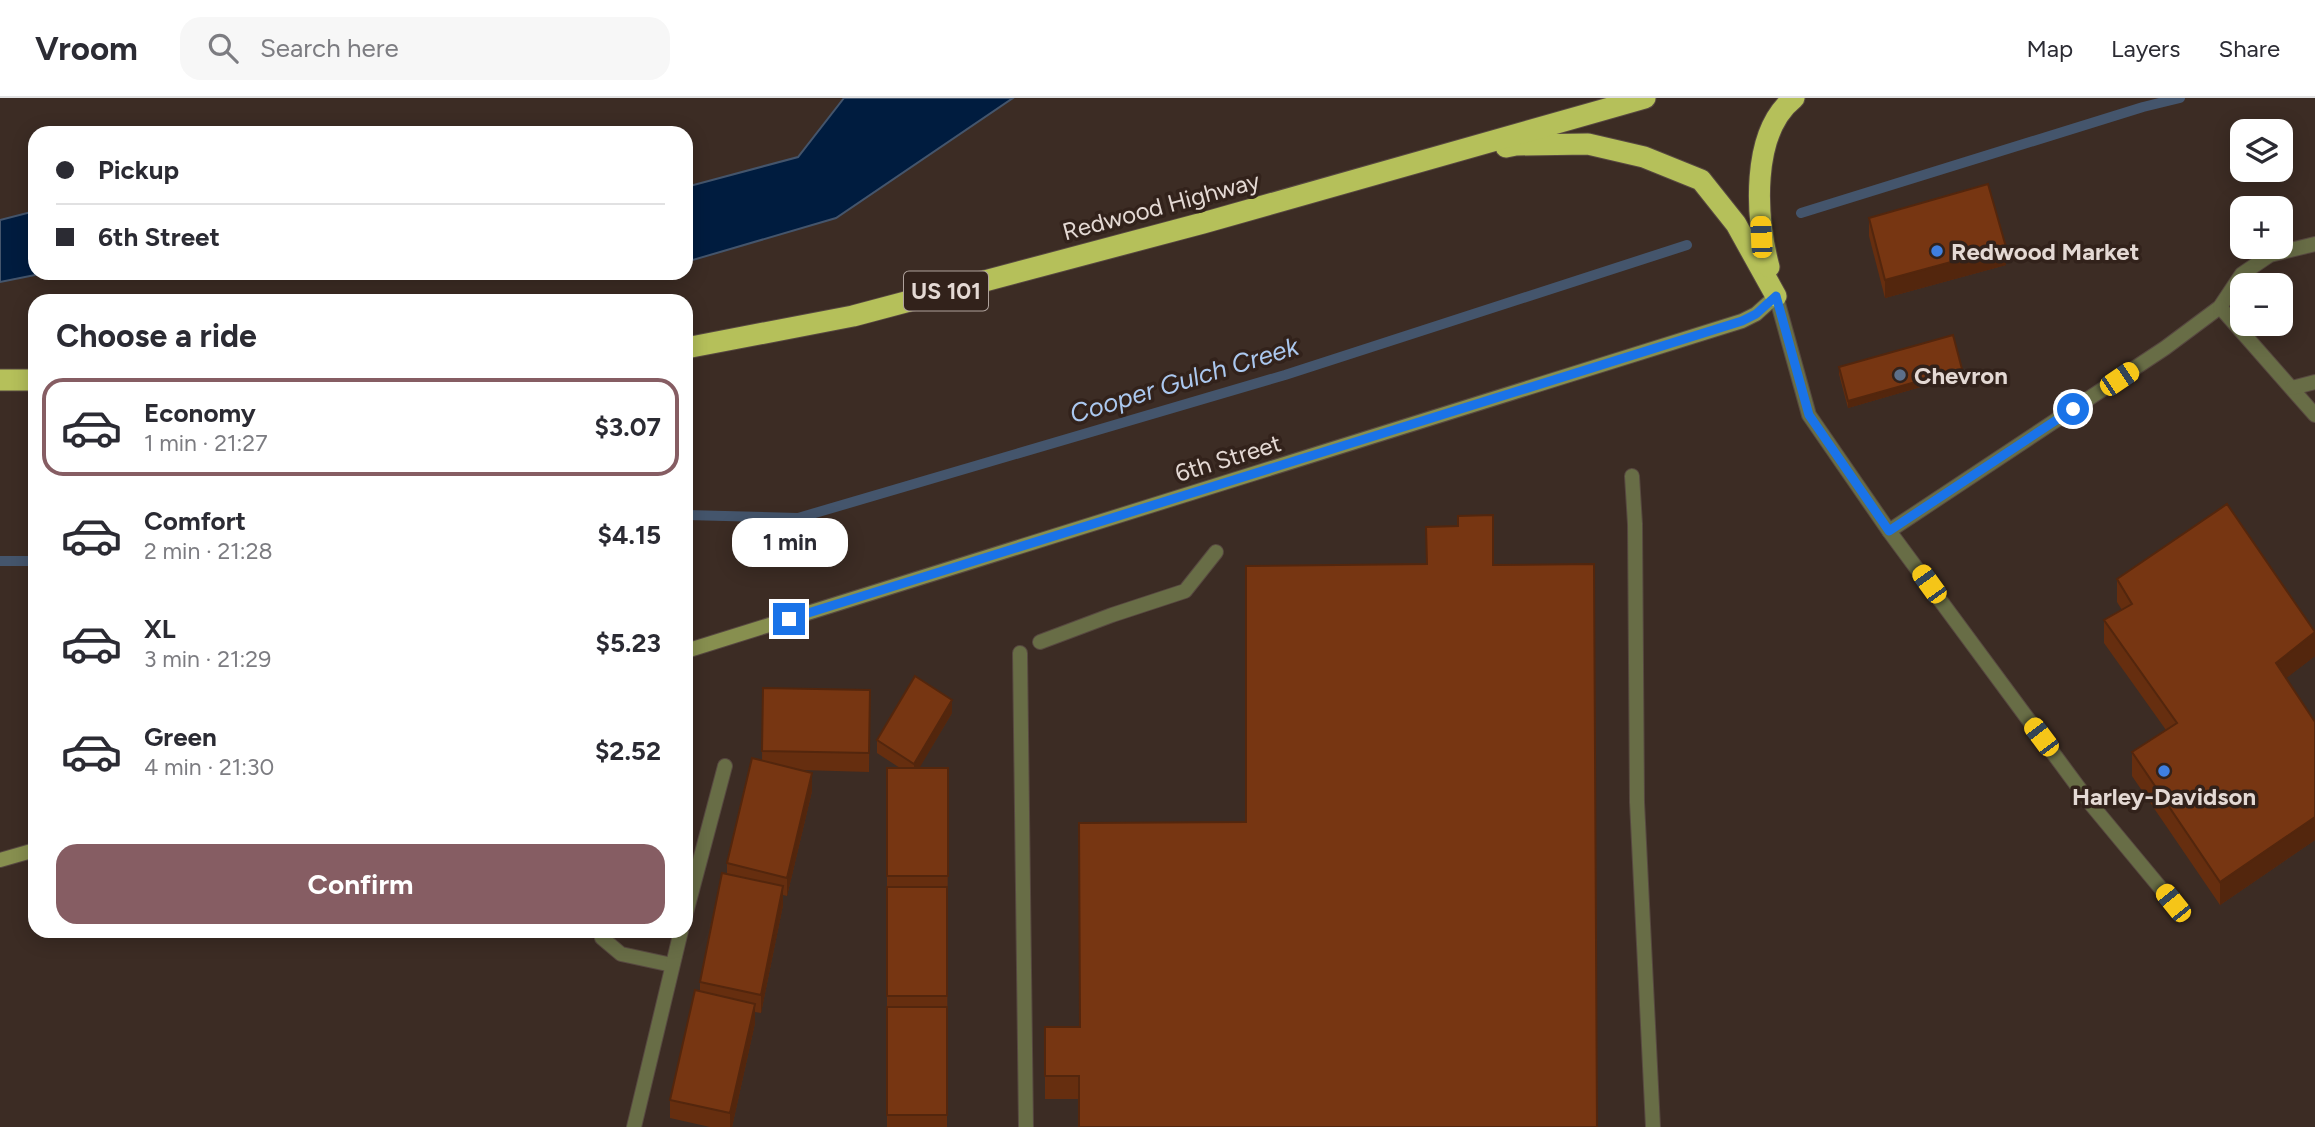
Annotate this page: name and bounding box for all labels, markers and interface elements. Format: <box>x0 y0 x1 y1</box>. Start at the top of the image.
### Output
search box <box>180 17 670 80</box>
text: Vroom <box>35 29 138 68</box>
icon: search <box>204 29 242 67</box>
text: Search here <box>260 32 399 64</box>
text: Map <box>2026 34 2073 63</box>
text: Layers <box>2111 34 2180 63</box>
text: Share <box>2218 34 2280 63</box>
map controls <box>2230 119 2293 336</box>
button: layers <box>2230 119 2293 182</box>
text: Pickup <box>98 154 179 186</box>
street label: Redwood Highway <box>1059 166 1263 246</box>
button: + <box>2230 196 2293 259</box>
car <box>1750 215 1773 259</box>
text: 6th Street <box>98 221 220 253</box>
place label: Redwood Market <box>1951 237 2139 266</box>
marker: Redwood Market <box>1929 243 1945 259</box>
road number: US 101 <box>904 272 988 310</box>
button: − <box>2230 273 2293 336</box>
text: Choose a ride <box>56 317 257 355</box>
water label: Cooper Gulch Creek <box>1066 330 1304 430</box>
car <box>2096 359 2143 399</box>
place label: Chevron <box>1914 361 2008 390</box>
marker: Chevron <box>1892 367 1908 383</box>
route start <box>2057 393 2089 425</box>
icon: car <box>60 396 123 459</box>
text: Economy <box>144 397 256 429</box>
text: $3.07 <box>594 411 661 443</box>
street label: 6th Street <box>1172 428 1284 488</box>
text: 1 min · 21:27 <box>144 429 268 457</box>
icon: car <box>60 504 123 567</box>
text: Comfort <box>144 505 246 537</box>
callout: 1 min <box>731 518 847 566</box>
text: $4.15 <box>598 519 661 551</box>
text: 1 min <box>763 528 817 556</box>
text: 2 min · 21:28 <box>144 537 273 565</box>
car <box>1909 561 1950 607</box>
route end <box>773 603 805 635</box>
icon: car <box>60 612 123 675</box>
text: XL <box>144 613 176 645</box>
text: $5.23 <box>596 627 661 659</box>
text: 3 min · 21:29 <box>144 645 271 673</box>
car <box>2020 714 2063 760</box>
icon: car <box>60 720 123 783</box>
text: Green <box>144 721 217 753</box>
text: $2.52 <box>595 735 661 767</box>
text: 4 min · 21:30 <box>144 753 274 781</box>
marker: Harley-Davidson <box>2156 763 2172 779</box>
place label: Harley-Davidson <box>2072 782 2256 811</box>
button: Confirm <box>56 844 665 924</box>
car <box>2152 880 2195 926</box>

